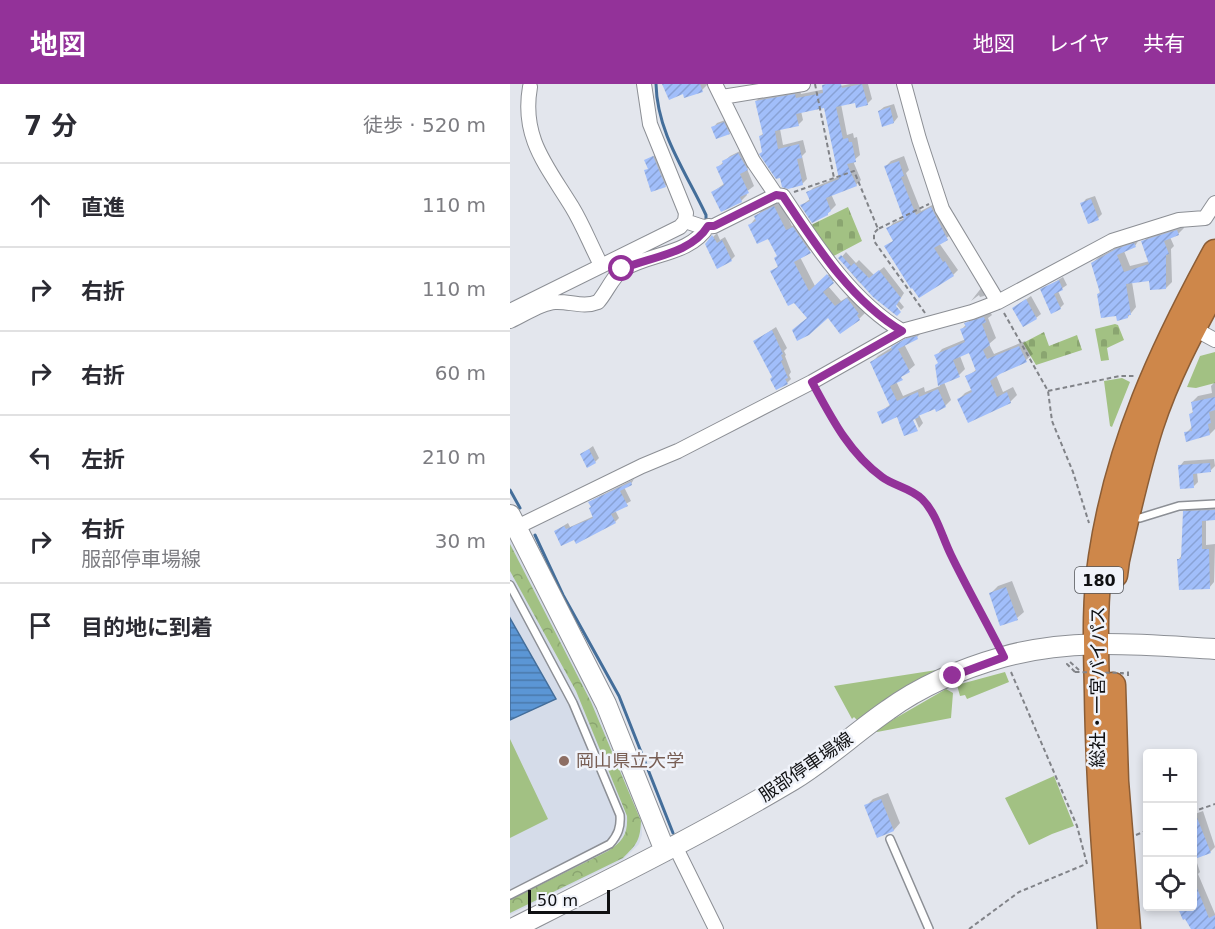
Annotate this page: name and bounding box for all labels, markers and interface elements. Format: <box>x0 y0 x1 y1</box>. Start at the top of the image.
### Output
text: 地図 <box>30 28 86 61</box>
text: 地図 <box>973 32 1015 56</box>
text: レイヤ <box>1048 32 1110 56</box>
text: 共有 <box>1143 32 1185 56</box>
text: 7 分 <box>24 111 77 141</box>
text: 徒歩 · 520 m <box>363 113 486 137</box>
icon: ahead <box>24 189 57 222</box>
text: 110 m <box>422 193 486 217</box>
text: 直進 <box>81 195 125 220</box>
route start <box>608 255 634 281</box>
icon: right <box>24 273 57 306</box>
text: 110 m <box>422 277 486 301</box>
text: 右折 <box>81 279 125 304</box>
icon: right <box>24 357 57 390</box>
text: 60 m <box>435 361 486 385</box>
text: 右折 <box>81 363 125 388</box>
icon: left <box>24 441 57 474</box>
text: 210 m <box>422 445 486 469</box>
text: 左折 <box>81 447 125 472</box>
text: 右折 <box>81 517 125 542</box>
icon: right <box>24 525 57 558</box>
text: 30 m <box>435 529 486 553</box>
text: 服部停車場線 <box>81 547 201 571</box>
road number: 180 <box>1075 567 1123 593</box>
street label: 総社・一宮バイパス <box>1087 606 1108 768</box>
icon: arrive <box>24 609 57 642</box>
text: 目的地に到着 <box>81 615 213 640</box>
route end <box>939 662 965 688</box>
street label: 服部停車場線 <box>755 728 856 805</box>
map controls <box>1143 749 1197 911</box>
button: + <box>1143 749 1197 803</box>
place label: 岡山県立大学 <box>576 750 684 771</box>
marker: 岡山県立大学 <box>557 754 571 768</box>
button: − <box>1143 803 1197 857</box>
button: locate <box>1143 857 1197 911</box>
scale bar <box>528 887 610 914</box>
text: 50 m <box>537 891 578 910</box>

